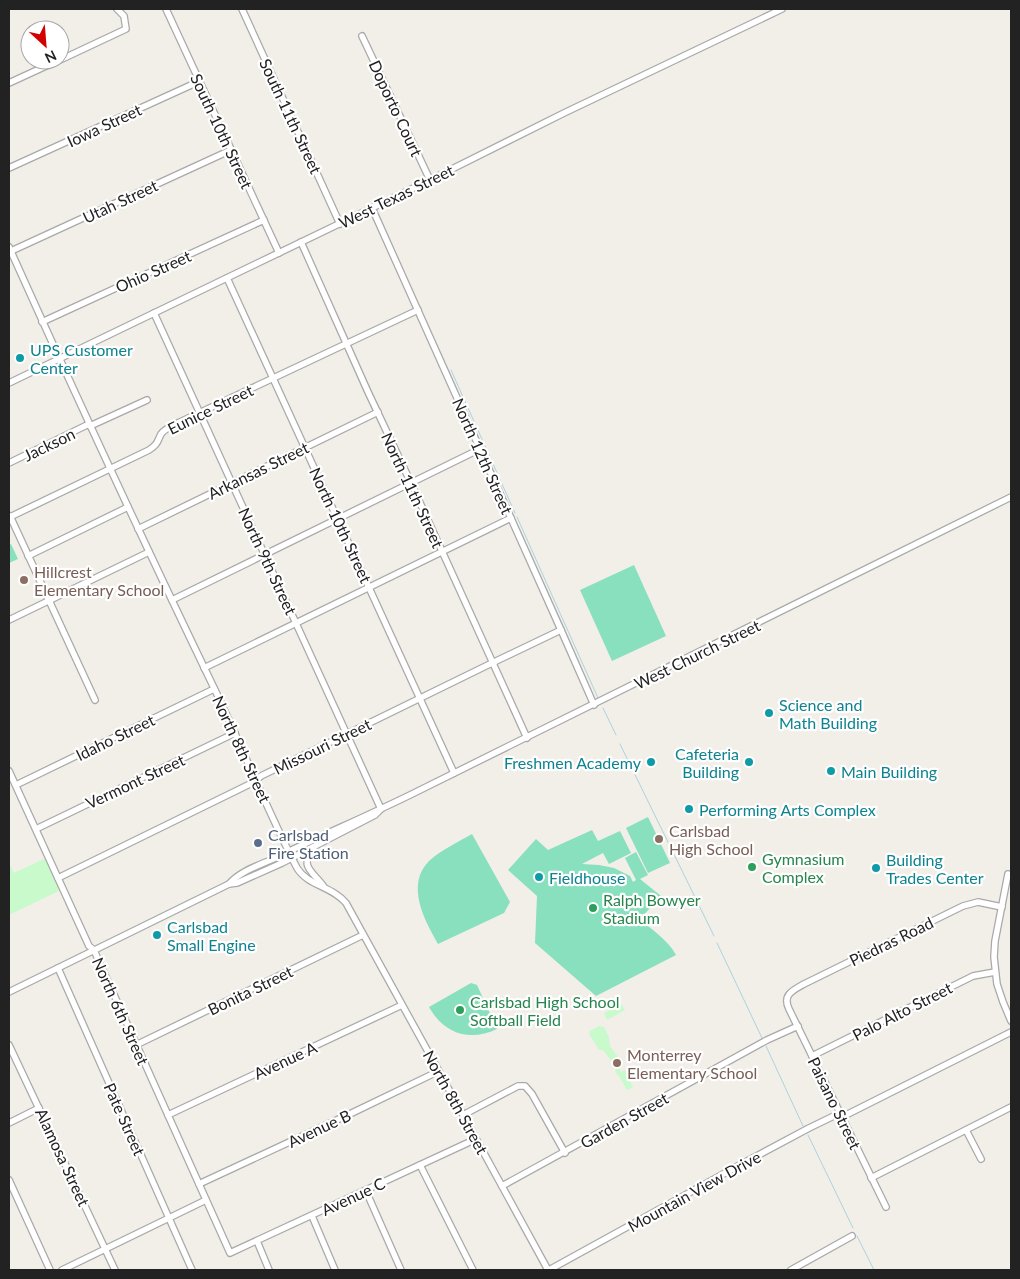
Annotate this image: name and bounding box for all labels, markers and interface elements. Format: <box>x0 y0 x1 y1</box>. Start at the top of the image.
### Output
north arrow <box>20 20 70 70</box>
text: N <box>42 47 59 67</box>
street label: South 11th Street <box>256 55 326 177</box>
street label: Doporto Court <box>365 57 427 159</box>
street label: South 10th Street <box>187 70 257 192</box>
street label: Iowa Street <box>64 99 144 150</box>
street label: West Texas Street <box>336 160 457 232</box>
street label: Utah Street <box>80 175 161 227</box>
street label: Ohio Street <box>112 246 194 296</box>
place label: UPS Customer Center <box>30 340 133 377</box>
marker: UPS Customer Center <box>14 352 26 364</box>
street label: Eunice Street <box>164 380 256 438</box>
street label: North 12th Street <box>449 395 517 517</box>
street label: Jackson <box>20 423 78 465</box>
street label: North 11th Street <box>378 429 448 551</box>
street label: Arkansas Street <box>205 437 312 503</box>
street label: North 10th Street <box>306 464 376 586</box>
street label: North 9th Street <box>235 505 301 618</box>
place label: Hillcrest Elementary School <box>34 562 164 599</box>
marker: Hillcrest Elementary School <box>18 574 30 586</box>
street label: West Church Street <box>631 615 763 693</box>
street label: North 8th Street <box>209 693 275 806</box>
place label: Science and Math Building <box>779 695 877 732</box>
marker: Science and Math Building <box>763 707 775 719</box>
street label: Idaho Street <box>72 710 158 764</box>
street label: Missouri Street <box>270 714 374 778</box>
place label: Cafeteria Building <box>675 744 739 781</box>
street label: Vermont Street <box>83 750 188 812</box>
place label: Freshmen Academy <box>504 753 642 772</box>
marker: Freshmen Academy <box>645 756 657 768</box>
marker: Cafeteria Building <box>743 756 755 768</box>
place label: Main Building <box>841 762 937 781</box>
marker: Main Building <box>825 765 837 777</box>
place label: Performing Arts Complex <box>699 800 876 819</box>
marker: Performing Arts Complex <box>683 803 695 815</box>
place label: Carlsbad High School <box>669 821 753 858</box>
place label: Carlsbad Fire Station <box>268 825 349 862</box>
marker: Carlsbad High School <box>653 833 665 845</box>
marker: Carlsbad Fire Station <box>252 837 264 849</box>
place label: Gymnasium Complex <box>762 849 845 886</box>
place label: Building Trades Center <box>886 850 984 887</box>
marker: Gymnasium Complex <box>746 861 758 873</box>
marker: Building Trades Center <box>870 862 882 874</box>
place label: Fieldhouse <box>549 868 625 887</box>
marker: Fieldhouse <box>533 871 545 883</box>
place label: Ralph Bowyer Stadium <box>603 890 701 927</box>
marker: Ralph Bowyer Stadium <box>587 902 599 914</box>
street label: Piedras Road <box>846 913 936 969</box>
place label: Carlsbad Small Engine <box>167 917 256 954</box>
marker: Carlsbad Small Engine <box>151 929 163 941</box>
street label: North 6th Street <box>89 954 153 1068</box>
street label: Bonita Street <box>204 961 296 1019</box>
street label: Palo Alto Street <box>849 978 955 1044</box>
place label: Carlsbad High School Softball Field <box>470 992 620 1029</box>
marker: Carlsbad High School Softball Field <box>454 1004 466 1016</box>
street label: Avenue A <box>250 1037 320 1083</box>
place label: Monterrey Elementary School <box>627 1045 757 1082</box>
street label: North 8th Street <box>420 1047 493 1157</box>
street label: Paisano Street <box>804 1054 866 1152</box>
marker: Monterrey Elementary School <box>611 1057 623 1069</box>
street label: Pate Street <box>101 1080 150 1159</box>
street label: Garden Street <box>577 1088 672 1152</box>
street label: Alamosa Street <box>32 1105 94 1209</box>
street label: Avenue B <box>284 1105 354 1151</box>
street label: Mountain View Drive <box>624 1147 764 1235</box>
street label: Avenue C <box>318 1173 388 1219</box>

